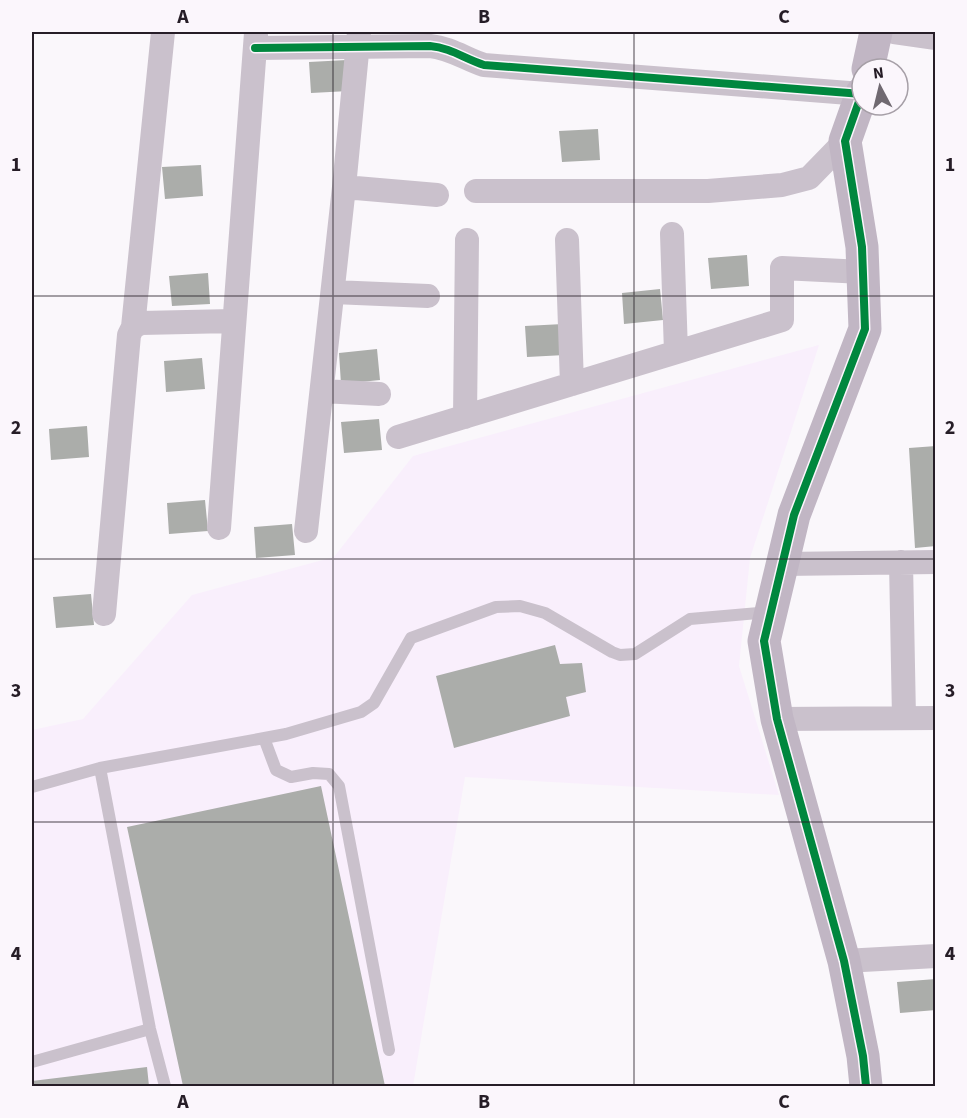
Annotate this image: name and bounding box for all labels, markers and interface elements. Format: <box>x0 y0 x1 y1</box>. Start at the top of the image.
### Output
text: A <box>176 3 189 31</box>
text: B <box>478 3 490 31</box>
text: C <box>778 3 790 31</box>
north arrow <box>850 57 910 117</box>
text: N <box>872 62 885 85</box>
text: 1 <box>11 151 21 179</box>
text: 1 <box>945 151 955 179</box>
text: 2 <box>11 414 21 442</box>
text: 2 <box>945 414 955 442</box>
text: 3 <box>11 677 21 705</box>
text: 3 <box>945 677 955 705</box>
text: 4 <box>11 940 22 968</box>
text: 4 <box>945 940 956 968</box>
text: A <box>176 1088 189 1116</box>
text: B <box>478 1088 490 1116</box>
text: C <box>778 1088 790 1116</box>

